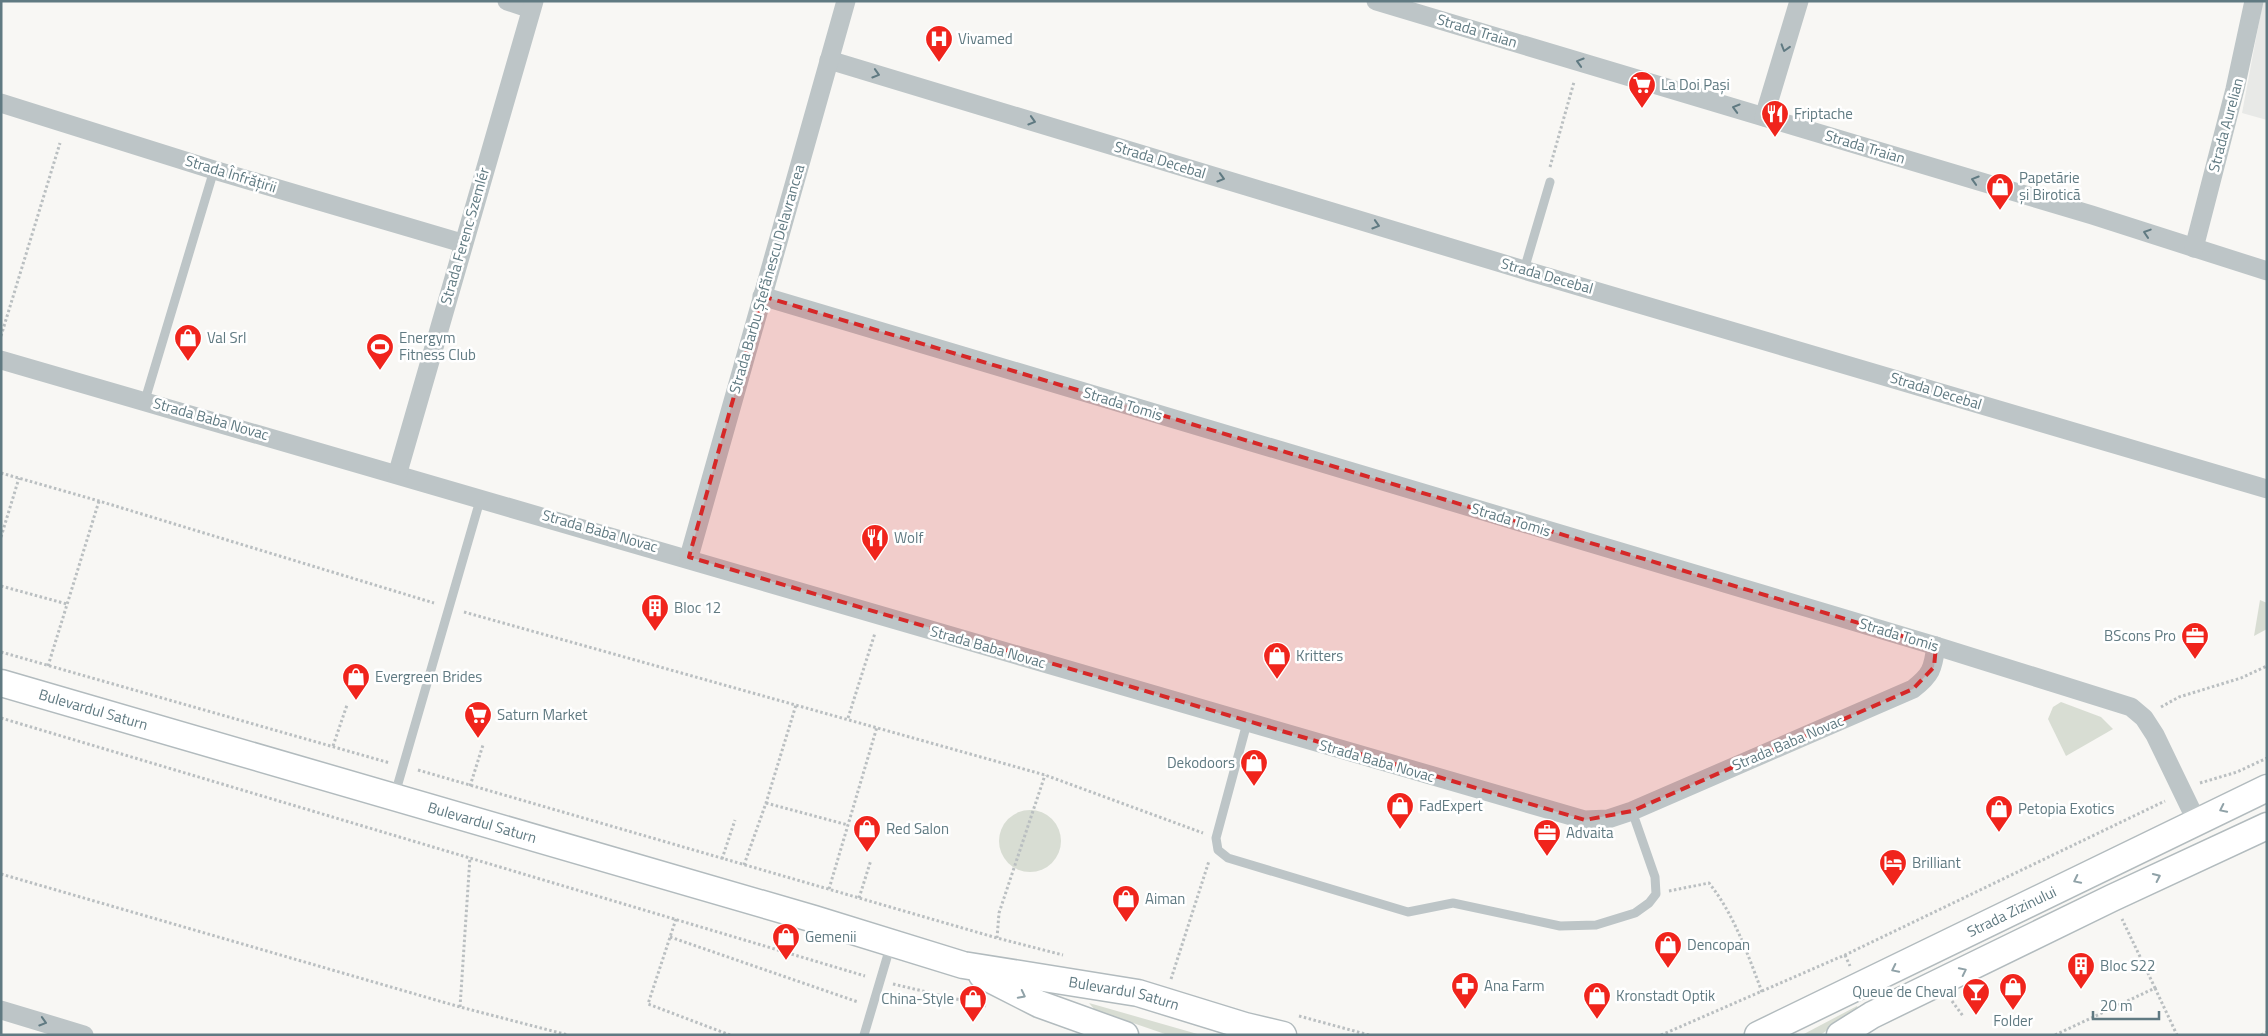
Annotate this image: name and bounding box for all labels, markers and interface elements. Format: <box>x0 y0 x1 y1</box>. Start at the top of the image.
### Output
street label: Strada Traian <box>1434 7 1520 54</box>
hospital icon: Vivamed <box>924 24 954 63</box>
place label: Vivamed <box>958 27 1013 50</box>
one-way arrow <box>1780 43 1790 51</box>
one-way arrow <box>1576 58 1585 68</box>
one-way arrow <box>871 69 880 79</box>
supermarket icon: La Doi Pași <box>1627 70 1657 109</box>
place label: La Doi Pași <box>1661 73 1730 96</box>
street label: Strada Aurelian <box>2202 75 2249 174</box>
restaurant icon: Friptache <box>1760 99 1790 138</box>
place label: Friptache <box>1794 102 1853 125</box>
one-way arrow <box>1732 104 1741 114</box>
one-way arrow <box>1027 116 1035 126</box>
street label: Strada Traian <box>1822 123 1908 170</box>
street label: Strada Decebal <box>1111 135 1209 184</box>
street label: Strada Înfrățirii <box>183 149 280 198</box>
street label: Strada Barbu Ștefănescu Delavrancea <box>723 161 810 396</box>
street label: Strada Ferenc Szemlér <box>434 165 495 307</box>
place label: Papetărie și Birotică <box>2019 166 2081 206</box>
shop icon: Papetărie și Birotică <box>1985 172 2015 211</box>
one-way arrow <box>1216 173 1224 183</box>
one-way arrow <box>1972 175 1980 185</box>
one-way arrow <box>1372 220 1380 230</box>
one-way arrow <box>2144 229 2152 239</box>
street label: Strada Decebal <box>1498 251 1596 300</box>
shop icon: Val Srl <box>173 323 203 362</box>
place label: Val Srl <box>207 326 246 349</box>
place label: Energym Fitness Club <box>399 326 476 366</box>
sports icon: Energym Fitness Club <box>365 332 395 371</box>
street label: Strada Decebal <box>1887 366 1985 415</box>
street label: Strada Tomis <box>1081 381 1166 427</box>
street label: Strada Baba Novac <box>151 391 272 446</box>
street label: Strada Tomis <box>1469 497 1554 543</box>
street label: Strada Baba Novac <box>540 503 661 558</box>
restaurant icon: Wolf <box>860 523 890 562</box>
place label: Wolf <box>894 526 923 549</box>
building icon: Bloc 12 <box>640 593 670 632</box>
place label: Bloc 12 <box>674 596 721 619</box>
street label: Strada Tomis <box>1857 612 1942 658</box>
street label: Strada Baba Novac <box>928 619 1049 674</box>
office icon: BScons Pro <box>2180 621 2210 660</box>
place label: BScons Pro <box>2104 624 2176 647</box>
shop icon: Kritters <box>1262 641 1292 680</box>
place label: Kritters <box>1296 644 1343 667</box>
shop icon: Evergreen Brides <box>341 662 371 701</box>
place label: Evergreen Brides <box>375 665 482 688</box>
street label: Bulevardul Saturn <box>36 683 151 736</box>
supermarket icon: Saturn Market <box>463 700 493 739</box>
place label: Saturn Market <box>497 703 588 726</box>
street label: Strada Baba Novac <box>1728 709 1847 776</box>
street label: Strada Baba Novac <box>1317 733 1438 788</box>
shop icon: Dekodoors <box>1239 748 1269 787</box>
place label: Dekodoors <box>1167 751 1235 774</box>
shop icon: FadExpert <box>1385 791 1415 830</box>
place label: FadExpert <box>1419 794 1484 817</box>
shop icon: Petopia Exotics <box>1984 794 2014 833</box>
street label: Bulevardul Saturn <box>425 795 540 849</box>
place label: Petopia Exotics <box>2018 797 2114 820</box>
one-way arrow <box>2219 803 2228 814</box>
shop icon: Red Salon <box>852 814 882 853</box>
place label: Red Salon <box>886 817 949 840</box>
office icon: Advaita <box>1532 818 1562 857</box>
place label: Advaita <box>1566 821 1614 844</box>
hotel icon: Brilliant <box>1878 848 1908 887</box>
place label: Brilliant <box>1912 851 1961 874</box>
one-way arrow <box>2152 873 2161 883</box>
one-way arrow <box>2073 874 2082 885</box>
street label: Strada Zizinului <box>1963 880 2060 943</box>
shop icon: Aiman <box>1111 884 1141 923</box>
place label: Aiman <box>1145 887 1185 910</box>
shop icon: Gemenii <box>771 922 801 961</box>
place label: Gemenii <box>805 925 857 948</box>
shop icon: Dencopan <box>1653 930 1683 969</box>
place label: Dencopan <box>1687 933 1750 956</box>
building icon: Bloc S22 <box>2066 951 2096 990</box>
place label: Bloc S22 <box>2100 954 2155 977</box>
one-way arrow <box>1891 963 1900 973</box>
one-way arrow <box>1957 967 1966 977</box>
street label: Bulevardul Saturn <box>1067 970 1182 1016</box>
pharmacy icon: Ana Farm <box>1450 971 1480 1010</box>
shop icon: Folder <box>1998 972 2028 1011</box>
place label: Ana Farm <box>1484 974 1544 997</box>
bar icon: Queue de Cheval <box>1961 977 1991 1016</box>
place label: Queue de Cheval <box>1852 980 1957 1003</box>
shop icon: Kronstadt Optik <box>1582 981 1612 1020</box>
shop icon: China-Style <box>958 984 988 1023</box>
place label: Kronstadt Optik <box>1616 984 1715 1007</box>
place label: China-Style <box>881 987 954 1010</box>
scale bar <box>2093 988 2159 1020</box>
one-way arrow <box>1017 989 1026 999</box>
text: 20 m <box>2100 994 2133 1017</box>
place label: Folder <box>1993 1009 2033 1032</box>
one-way arrow <box>38 1017 46 1027</box>

